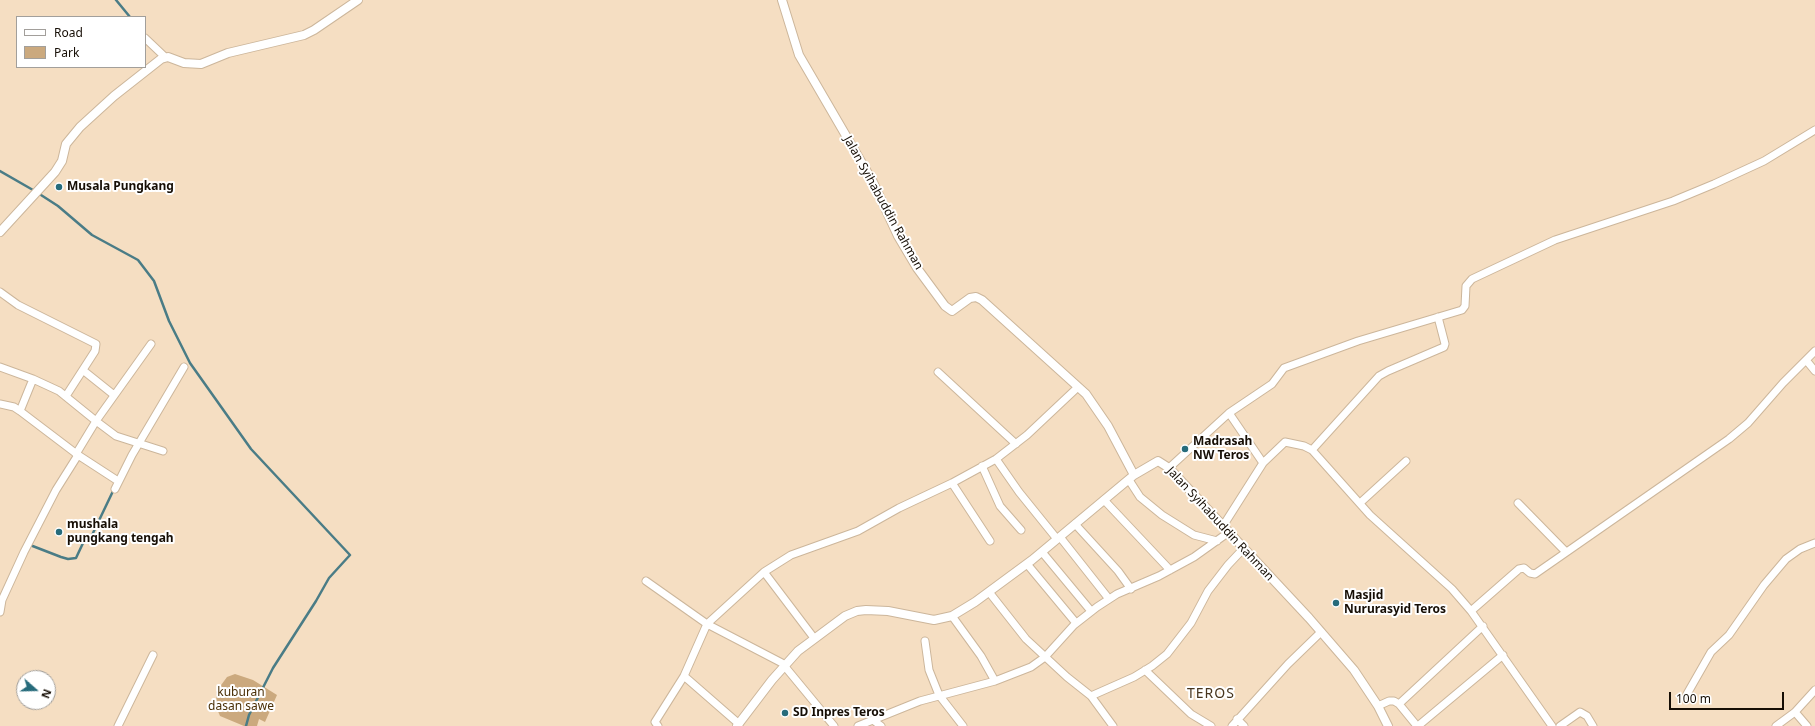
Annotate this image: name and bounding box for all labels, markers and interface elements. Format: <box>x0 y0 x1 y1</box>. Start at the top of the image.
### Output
legend <box>16 16 146 68</box>
text: Road <box>54 24 83 41</box>
text: Park <box>54 44 79 61</box>
street label: Jalan Syihabuddin Rahman <box>840 134 926 272</box>
place label: Musala Pungkang <box>67 180 174 194</box>
marker: Musala Pungkang <box>54 182 64 192</box>
place label: Madrasah NW Teros <box>1193 435 1252 463</box>
marker: Madrasah NW Teros <box>1180 444 1190 454</box>
street label: Jalan Syihabuddin Rahman <box>1163 464 1277 584</box>
place label: mushala pungkang tengah <box>67 518 174 546</box>
marker: mushala pungkang tengah <box>54 527 64 537</box>
place label: Masjid Nururasyid Teros <box>1344 589 1446 617</box>
marker: Masjid Nururasyid Teros <box>1331 598 1341 608</box>
north arrow <box>16 670 56 710</box>
scale bar <box>1671 684 1786 710</box>
park label: kuburan dasan sawe <box>208 686 274 714</box>
district label: TEROS <box>1187 686 1235 702</box>
text: N <box>38 687 55 701</box>
text: 100 m <box>1676 690 1711 707</box>
place label: SD Inpres Teros <box>793 706 885 720</box>
marker: SD Inpres Teros <box>780 708 790 718</box>

